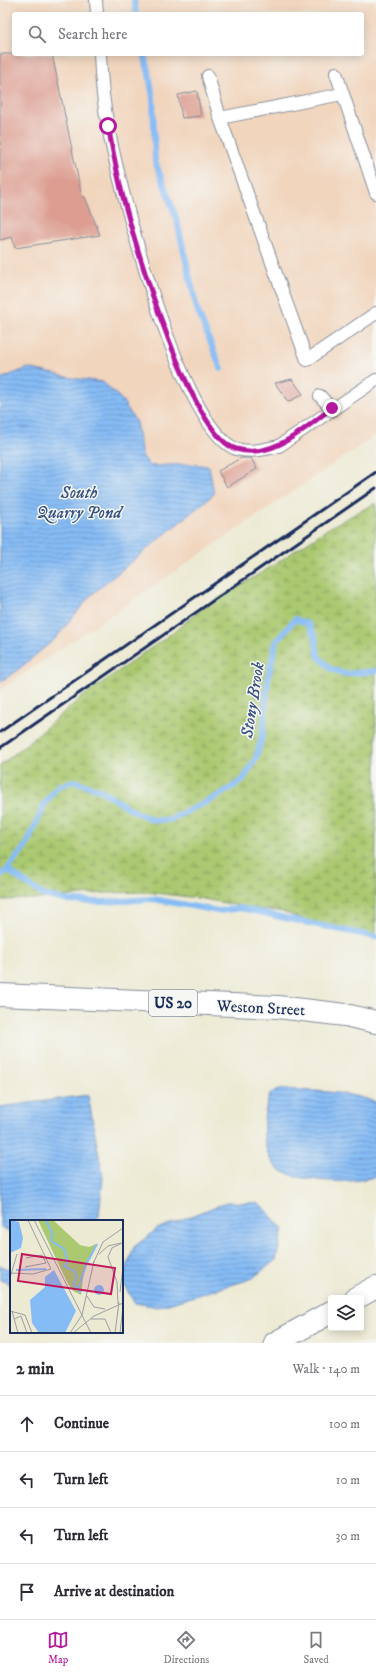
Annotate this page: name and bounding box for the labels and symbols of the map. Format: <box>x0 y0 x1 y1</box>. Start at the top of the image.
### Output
route start <box>99 117 117 135</box>
route end <box>323 399 341 417</box>
water label: South Quarry Pond <box>36 482 124 524</box>
water label: Stony Brook <box>236 660 270 741</box>
road number: US 20 <box>149 990 197 1016</box>
street label: Weston Street <box>215 996 306 1020</box>
inset map <box>10 1220 123 1333</box>

